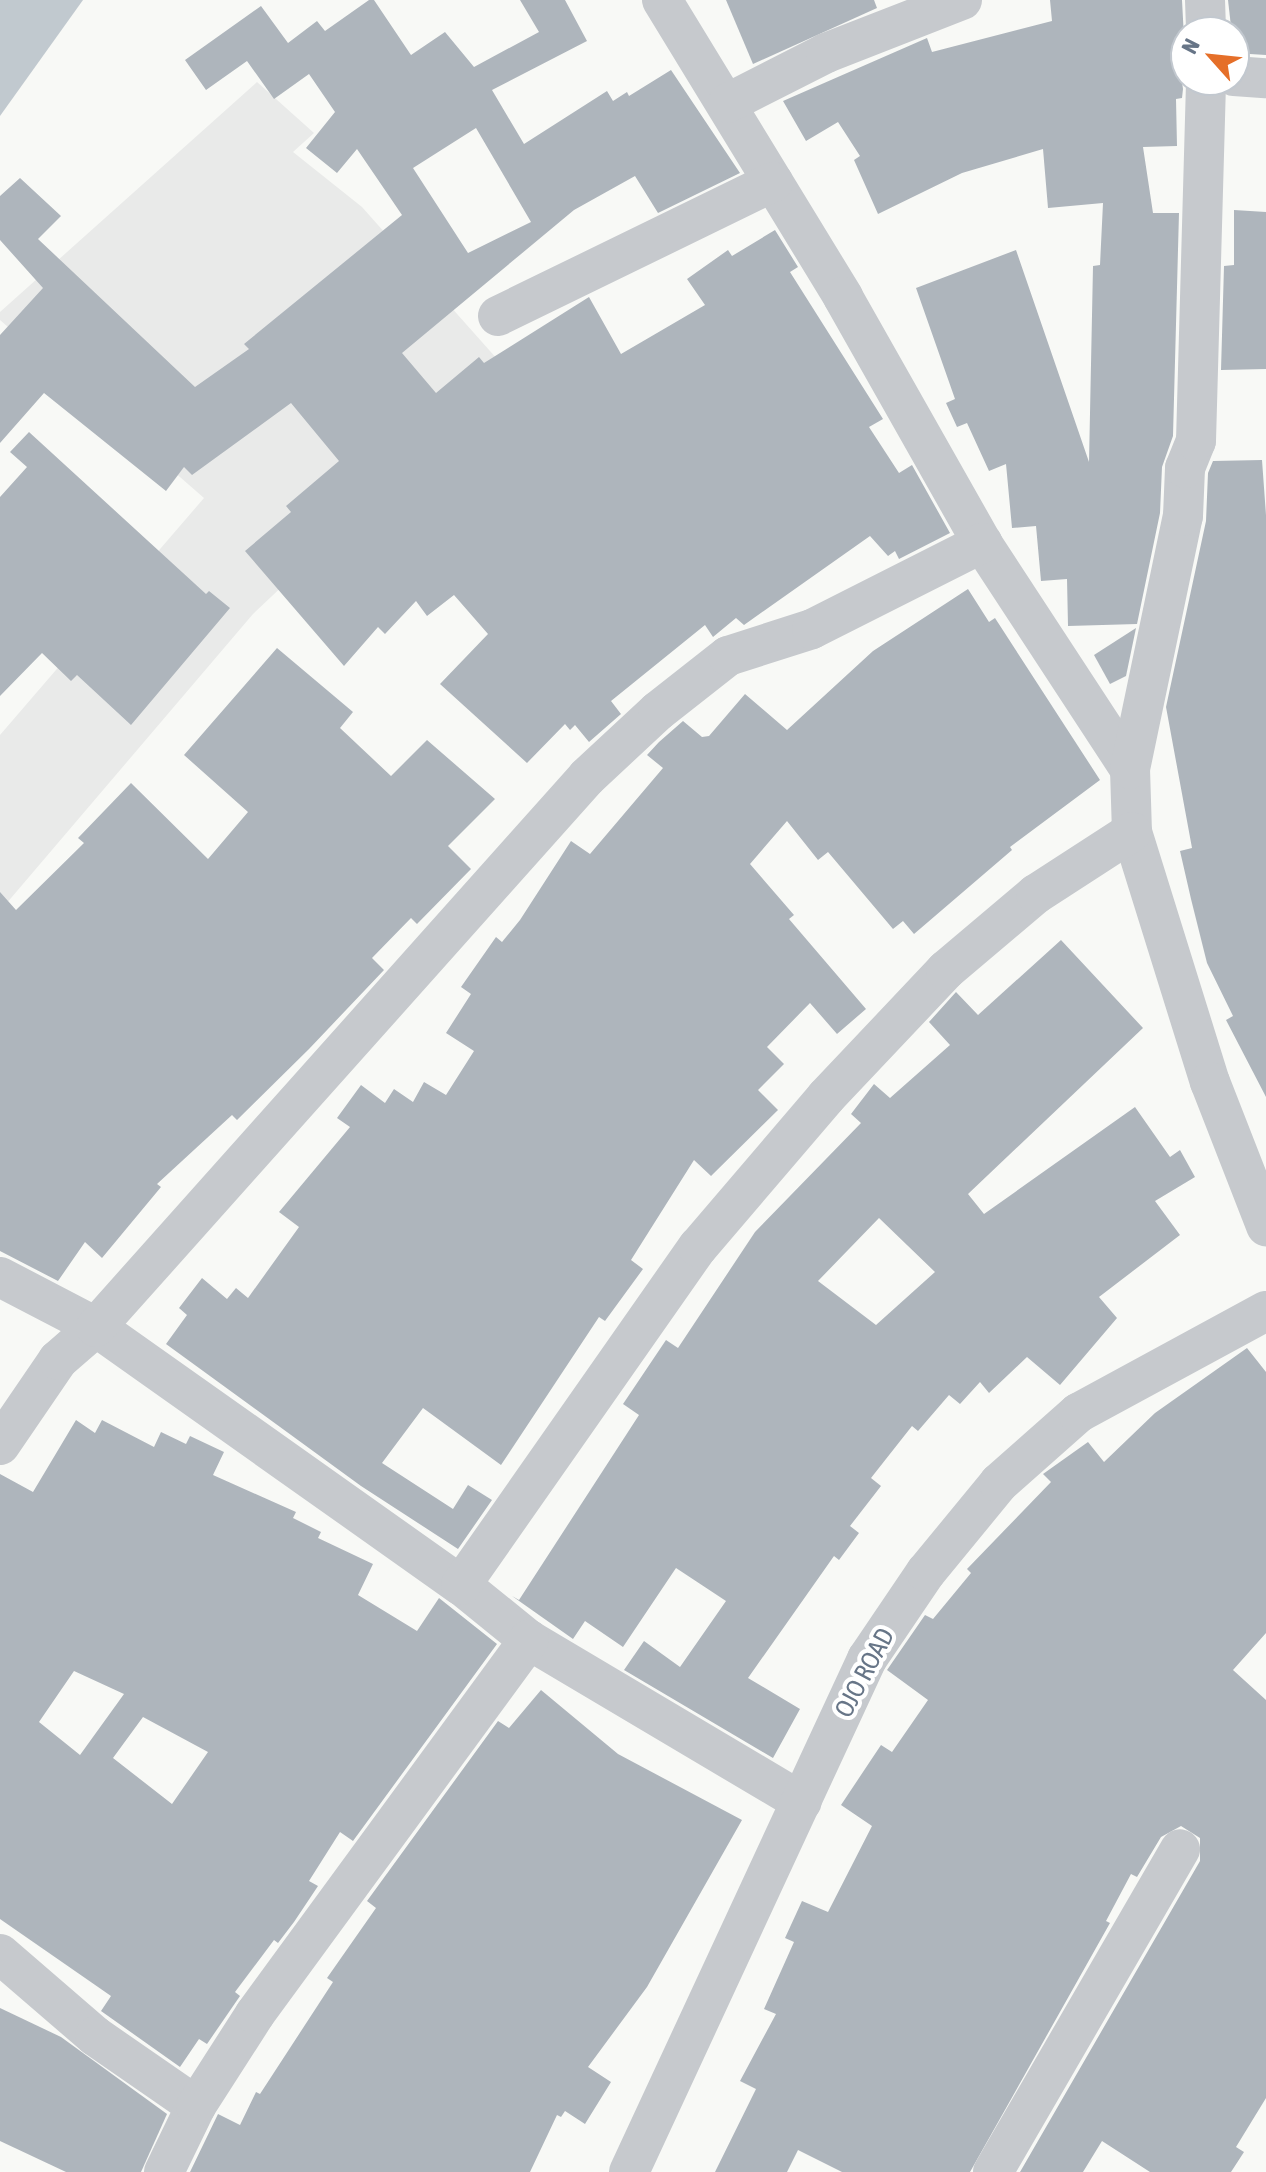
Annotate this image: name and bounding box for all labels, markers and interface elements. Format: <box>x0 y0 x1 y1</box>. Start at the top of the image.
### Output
north arrow <box>1170 16 1250 96</box>
text: N <box>1176 34 1205 58</box>
street label: OJO ROAD <box>829 1623 901 1723</box>

